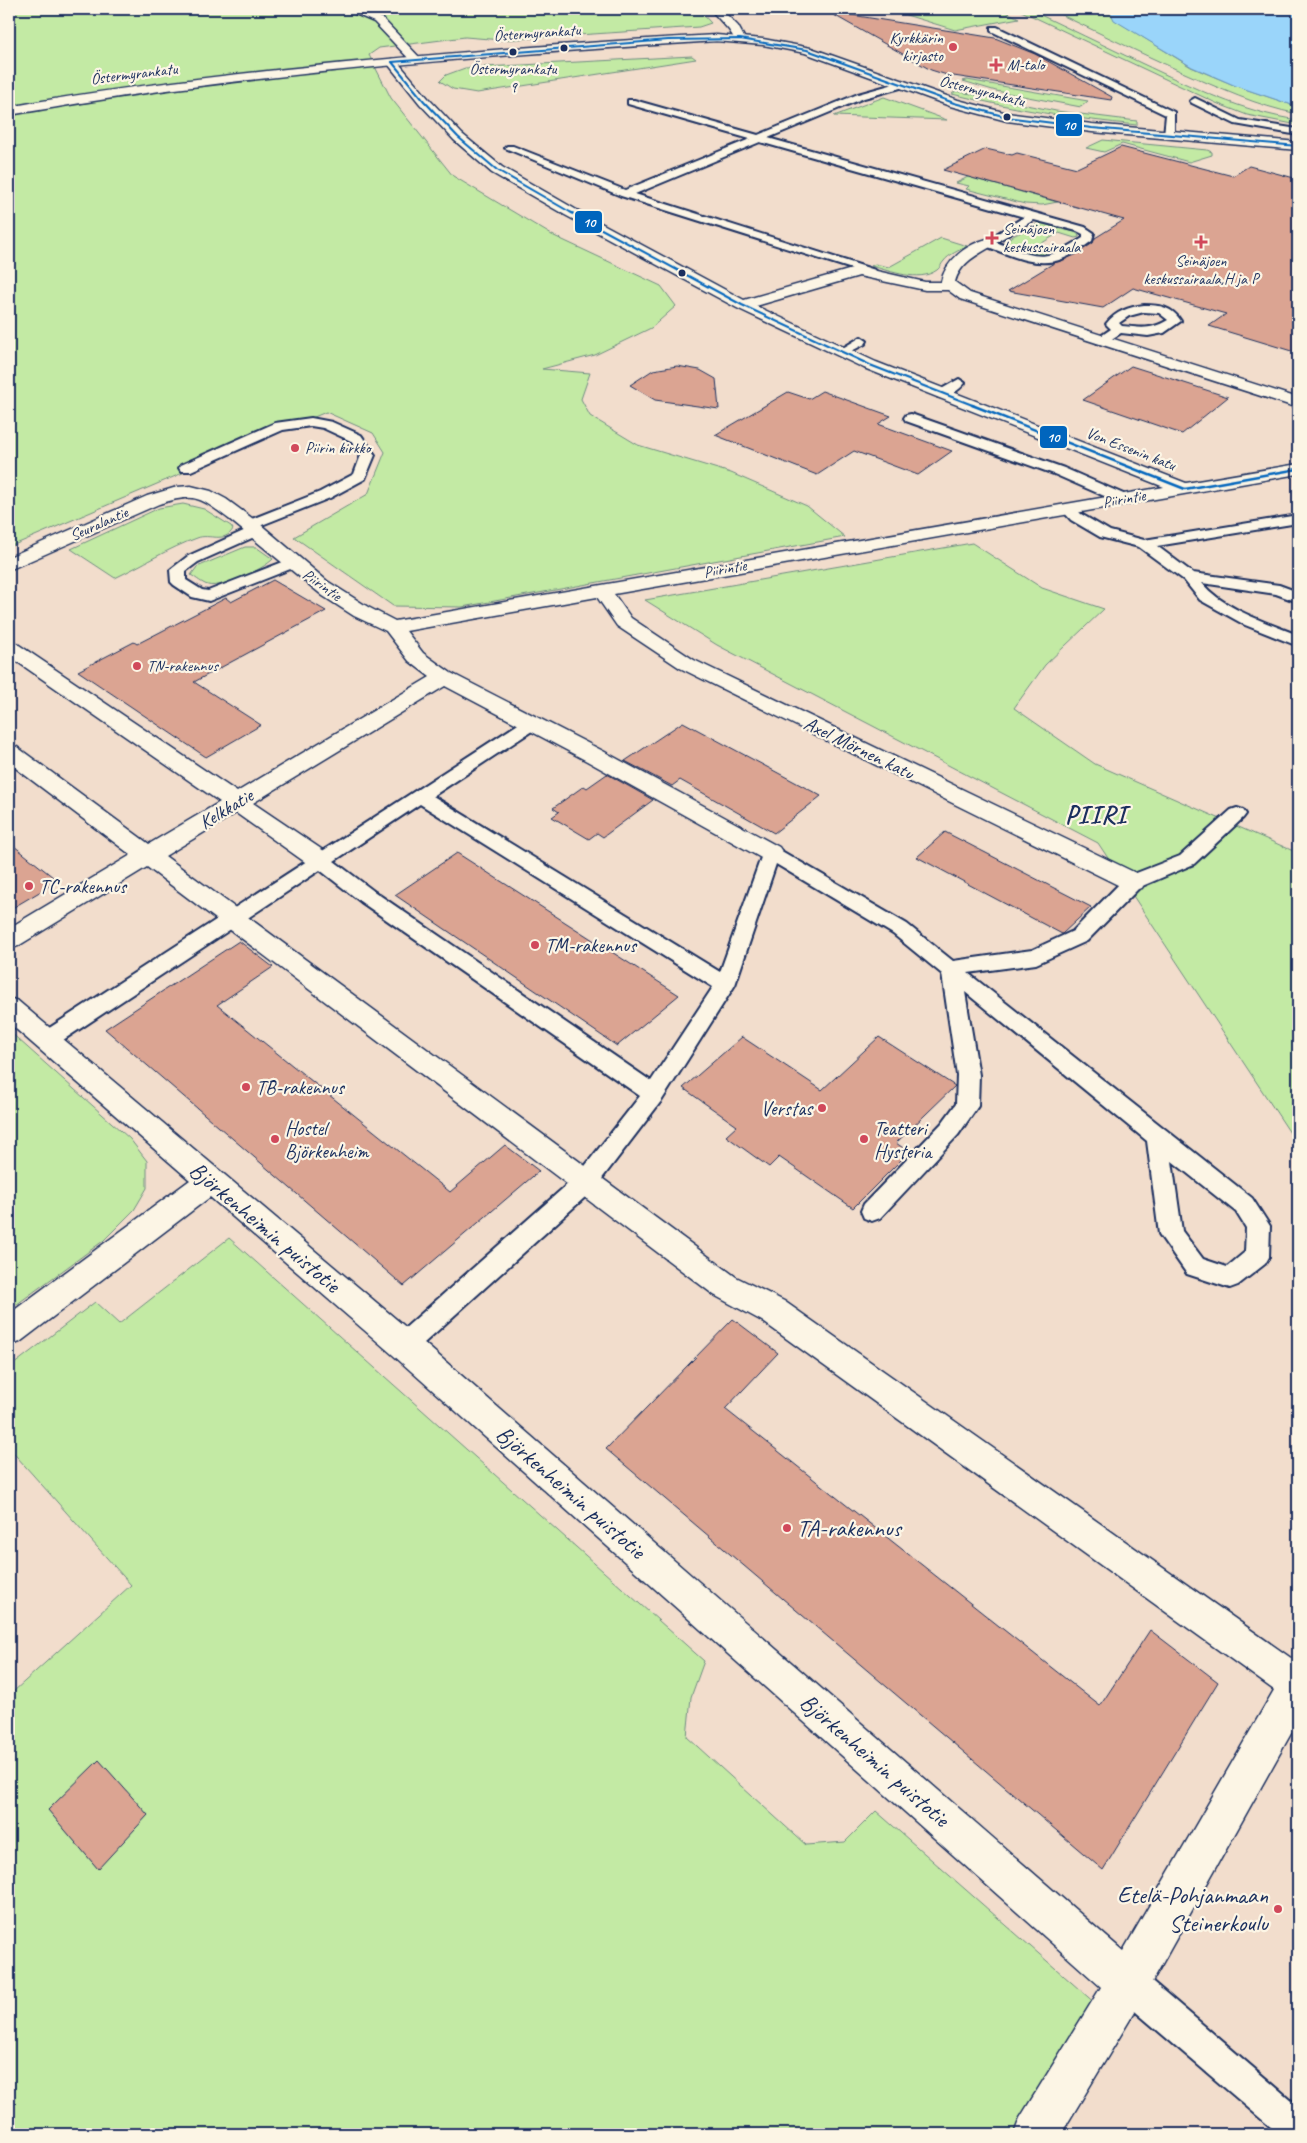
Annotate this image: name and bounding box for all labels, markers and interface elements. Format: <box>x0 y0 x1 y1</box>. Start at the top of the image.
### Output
street label: Östermyrankatu <box>493 20 582 46</box>
place label: Kyrkkärin kirjasto <box>890 28 944 66</box>
marker: Kyrkkärin kirjasto <box>947 41 959 53</box>
unlabelled marker <box>559 43 569 53</box>
marker: Östermyrankatu 9 <box>508 47 518 57</box>
place label: M-talo <box>1007 55 1047 75</box>
marker: M-talo <box>989 58 1003 72</box>
street label: Östermyrankatu <box>90 59 179 89</box>
place label: Östermyrankatu 9 <box>469 59 558 97</box>
street label: Östermyrankatu <box>937 71 1028 111</box>
unlabelled marker <box>1002 112 1012 122</box>
line badge: 10 <box>1055 113 1083 137</box>
text: 10 <box>1063 117 1077 134</box>
line badge: 10 <box>574 210 603 234</box>
text: 10 <box>583 214 597 231</box>
place label: Seinäjoen keskussairaala <box>1003 219 1081 257</box>
marker: Seinäjoen keskussairaala <box>985 231 999 245</box>
marker: Seinäjoen keskussairaala,H ja P <box>1194 235 1208 249</box>
place label: Seinäjoen keskussairaala,H ja P <box>1143 251 1261 289</box>
unlabelled marker <box>677 268 687 278</box>
street label: Von Essenin katu <box>1084 423 1179 476</box>
line badge: 10 <box>1039 425 1068 449</box>
text: 10 <box>1047 429 1061 446</box>
place label: Piirin kirkko <box>305 438 373 458</box>
marker: Piirin kirkko <box>289 442 301 454</box>
street label: Piirintie <box>1101 485 1149 513</box>
street label: Seuralantie <box>67 502 133 546</box>
street label: Piirintie <box>702 555 750 583</box>
street label: Piirintie <box>299 564 347 607</box>
place label: TN-rakennus <box>147 656 219 676</box>
marker: TN-rakennus <box>131 660 143 672</box>
street label: Axel Mörnen katu <box>800 711 919 786</box>
street label: Kelkkatie <box>194 782 259 835</box>
district label: PIIRI <box>1065 799 1132 831</box>
place label: TC-rakennus <box>39 874 128 899</box>
marker: TC-rakennus <box>23 880 35 892</box>
place label: TM-rakennus <box>545 933 638 958</box>
marker: TM-rakennus <box>529 939 541 951</box>
place label: TB-rakennus <box>256 1075 346 1100</box>
marker: TB-rakennus <box>240 1081 252 1093</box>
place label: Verstas <box>761 1096 814 1121</box>
marker: Verstas <box>816 1102 828 1114</box>
place label: Hostel Björkenheim <box>285 1116 370 1164</box>
place label: Teatteri Hysteria <box>874 1116 933 1164</box>
marker: Hostel Björkenheim <box>269 1133 281 1145</box>
marker: Teatteri Hysteria <box>858 1133 870 1145</box>
street label: Björkenheimin puistotie <box>183 1155 349 1301</box>
street label: Björkenheimin puistotie <box>490 1419 654 1567</box>
place label: TA-rakennus <box>797 1513 903 1543</box>
marker: TA-rakennus <box>781 1522 793 1534</box>
street label: Björkenheimin puistotie <box>794 1687 958 1835</box>
place label: Etelä-Pohjanmaan Steinerkoulu <box>1117 1880 1270 1938</box>
marker: Etelä-Pohjanmaan Steinerkoulu <box>1272 1903 1284 1915</box>

